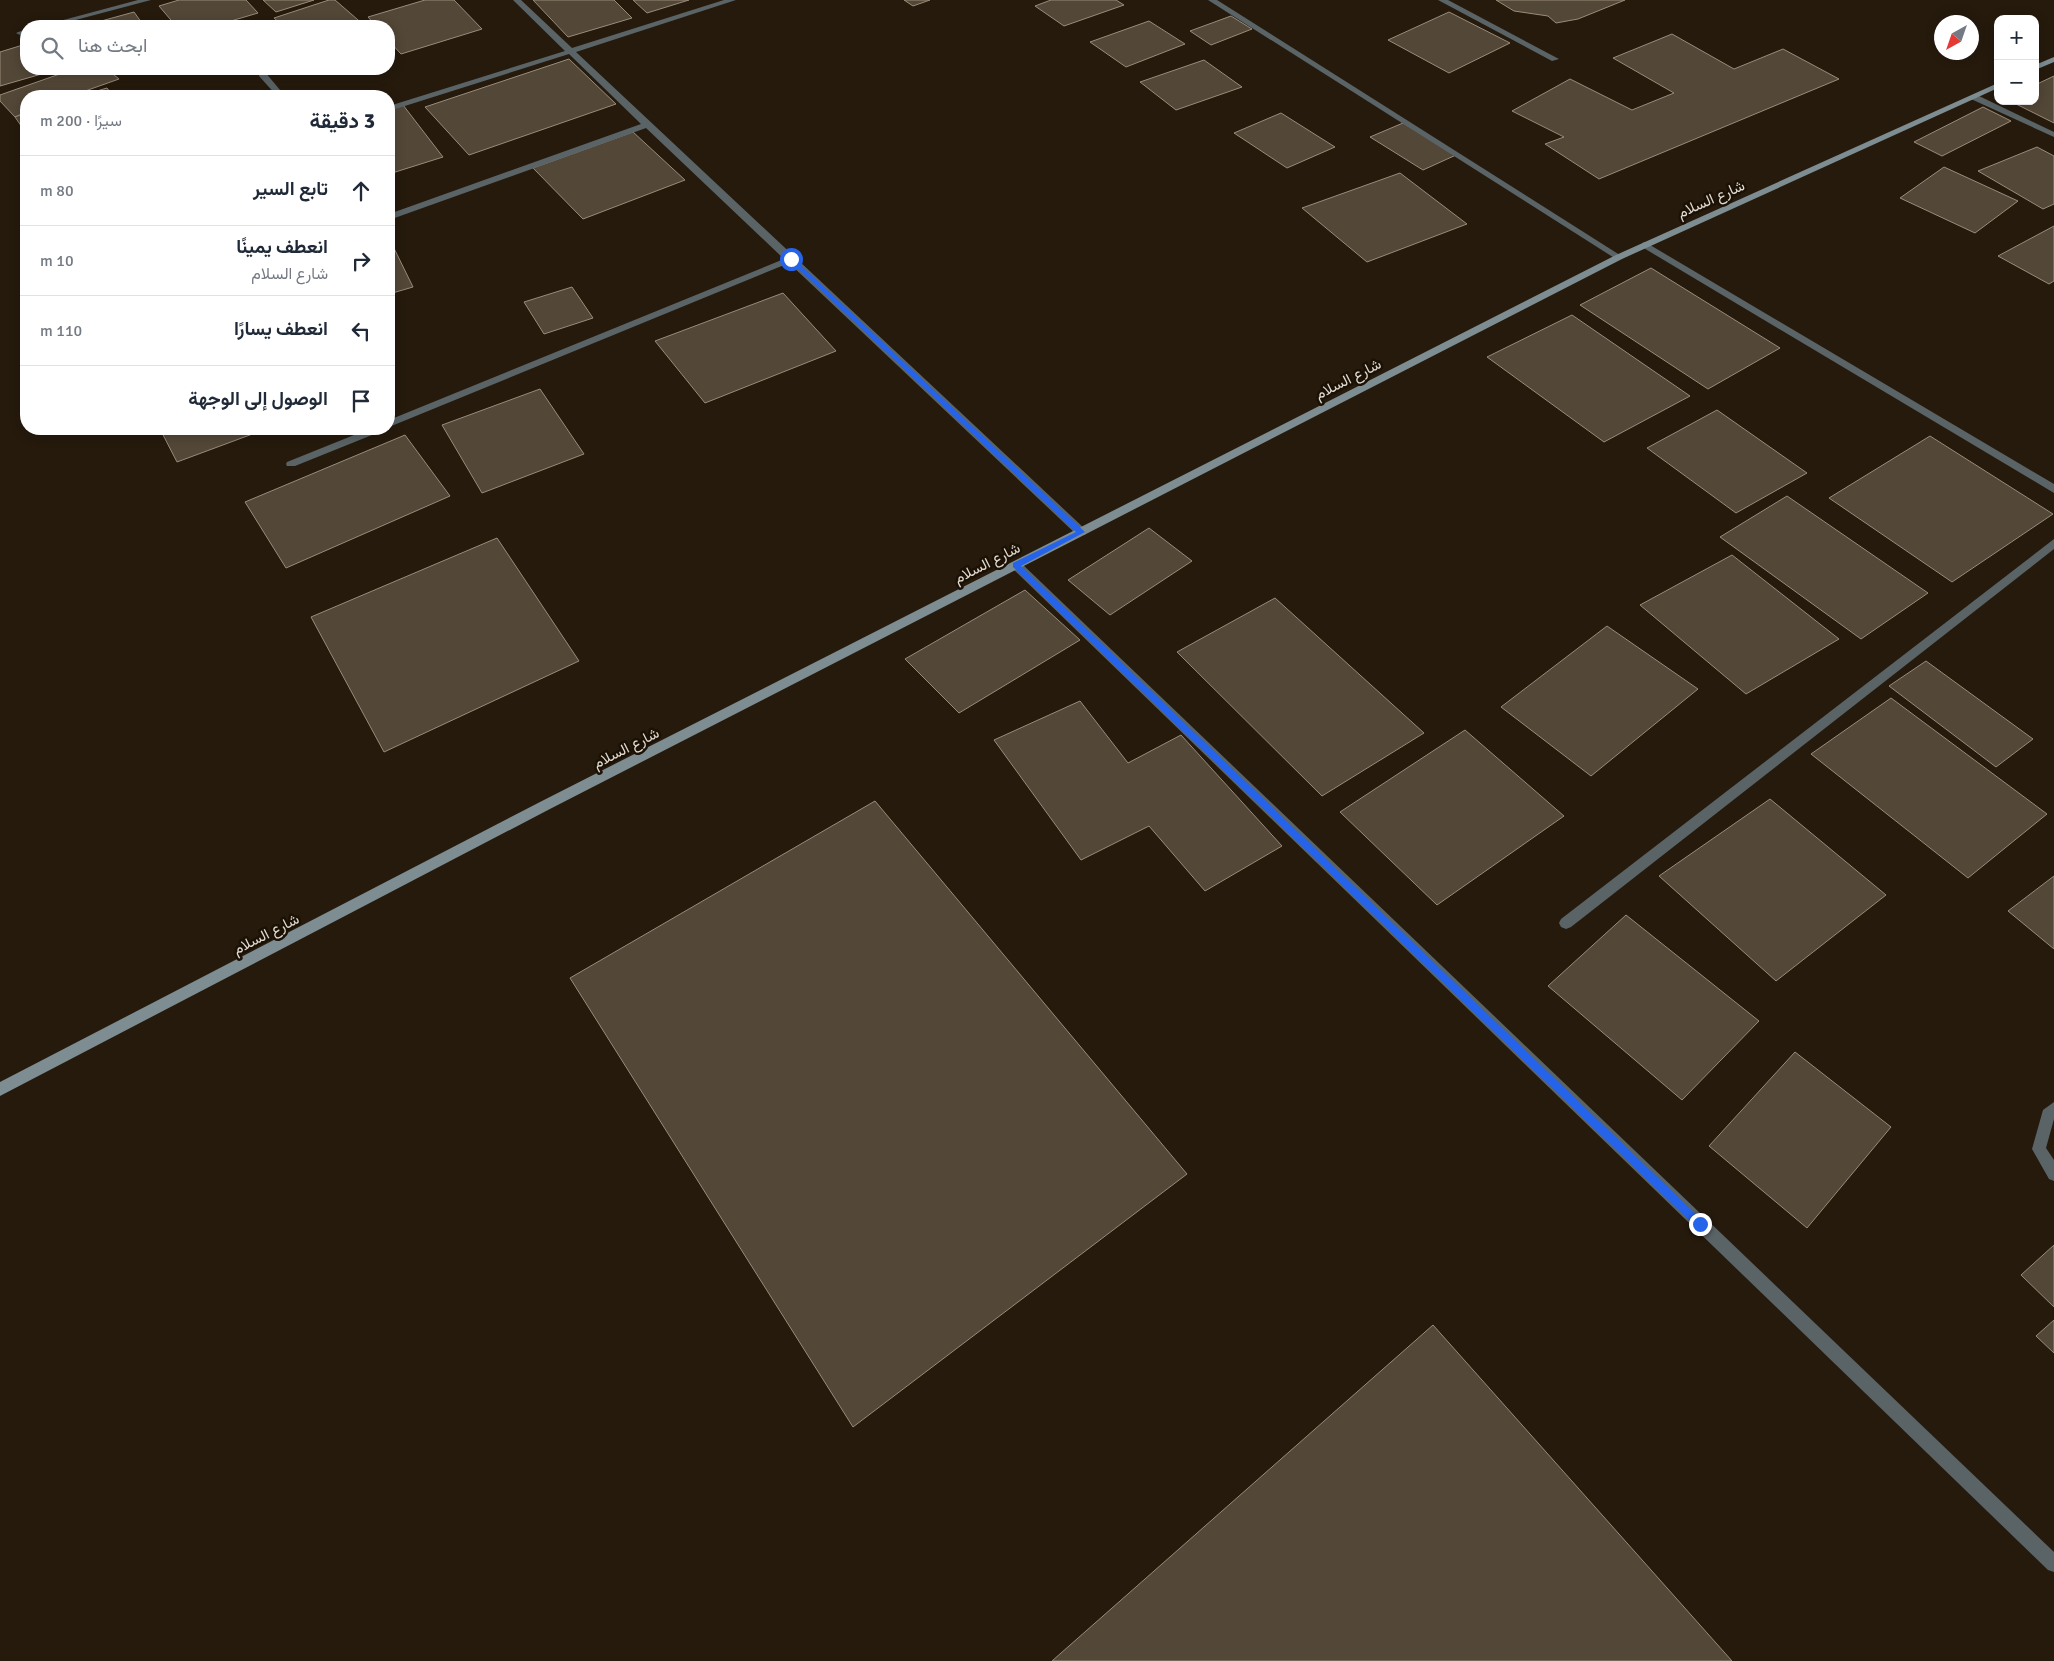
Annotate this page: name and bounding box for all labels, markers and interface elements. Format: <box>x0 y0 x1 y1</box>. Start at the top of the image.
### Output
north arrow <box>1934 15 1979 60</box>
map controls <box>1994 15 2039 105</box>
button: + <box>1994 15 2039 60</box>
search box <box>20 20 395 75</box>
icon: search <box>38 34 66 62</box>
text: ابحث هنا <box>78 34 147 58</box>
button: − <box>1994 60 2039 105</box>
text: 3 دقيقة <box>310 108 375 134</box>
text: سيرًا · 200 m <box>40 111 122 131</box>
street label: شارع السلام <box>1674 176 1748 224</box>
text: تابع السير <box>253 177 328 201</box>
icon: ahead <box>347 177 375 205</box>
text: 80 m <box>40 181 74 201</box>
text: انعطف يمينًا <box>236 235 328 259</box>
icon: right <box>347 247 375 275</box>
route start <box>780 248 803 271</box>
text: 10 m <box>40 251 74 271</box>
text: شارع السلام <box>251 264 328 284</box>
text: انعطف يسارًا <box>234 317 328 341</box>
icon: left <box>347 317 375 345</box>
text: 110 m <box>40 321 82 341</box>
street label: شارع السلام <box>1312 355 1385 405</box>
text: الوصول إلى الوجهة <box>188 387 328 411</box>
icon: arrive <box>347 387 375 415</box>
street label: شارع السلام <box>951 539 1024 589</box>
street label: شارع السلام <box>590 724 663 774</box>
street label: شارع السلام <box>230 910 303 960</box>
route end <box>1689 1213 1712 1236</box>

